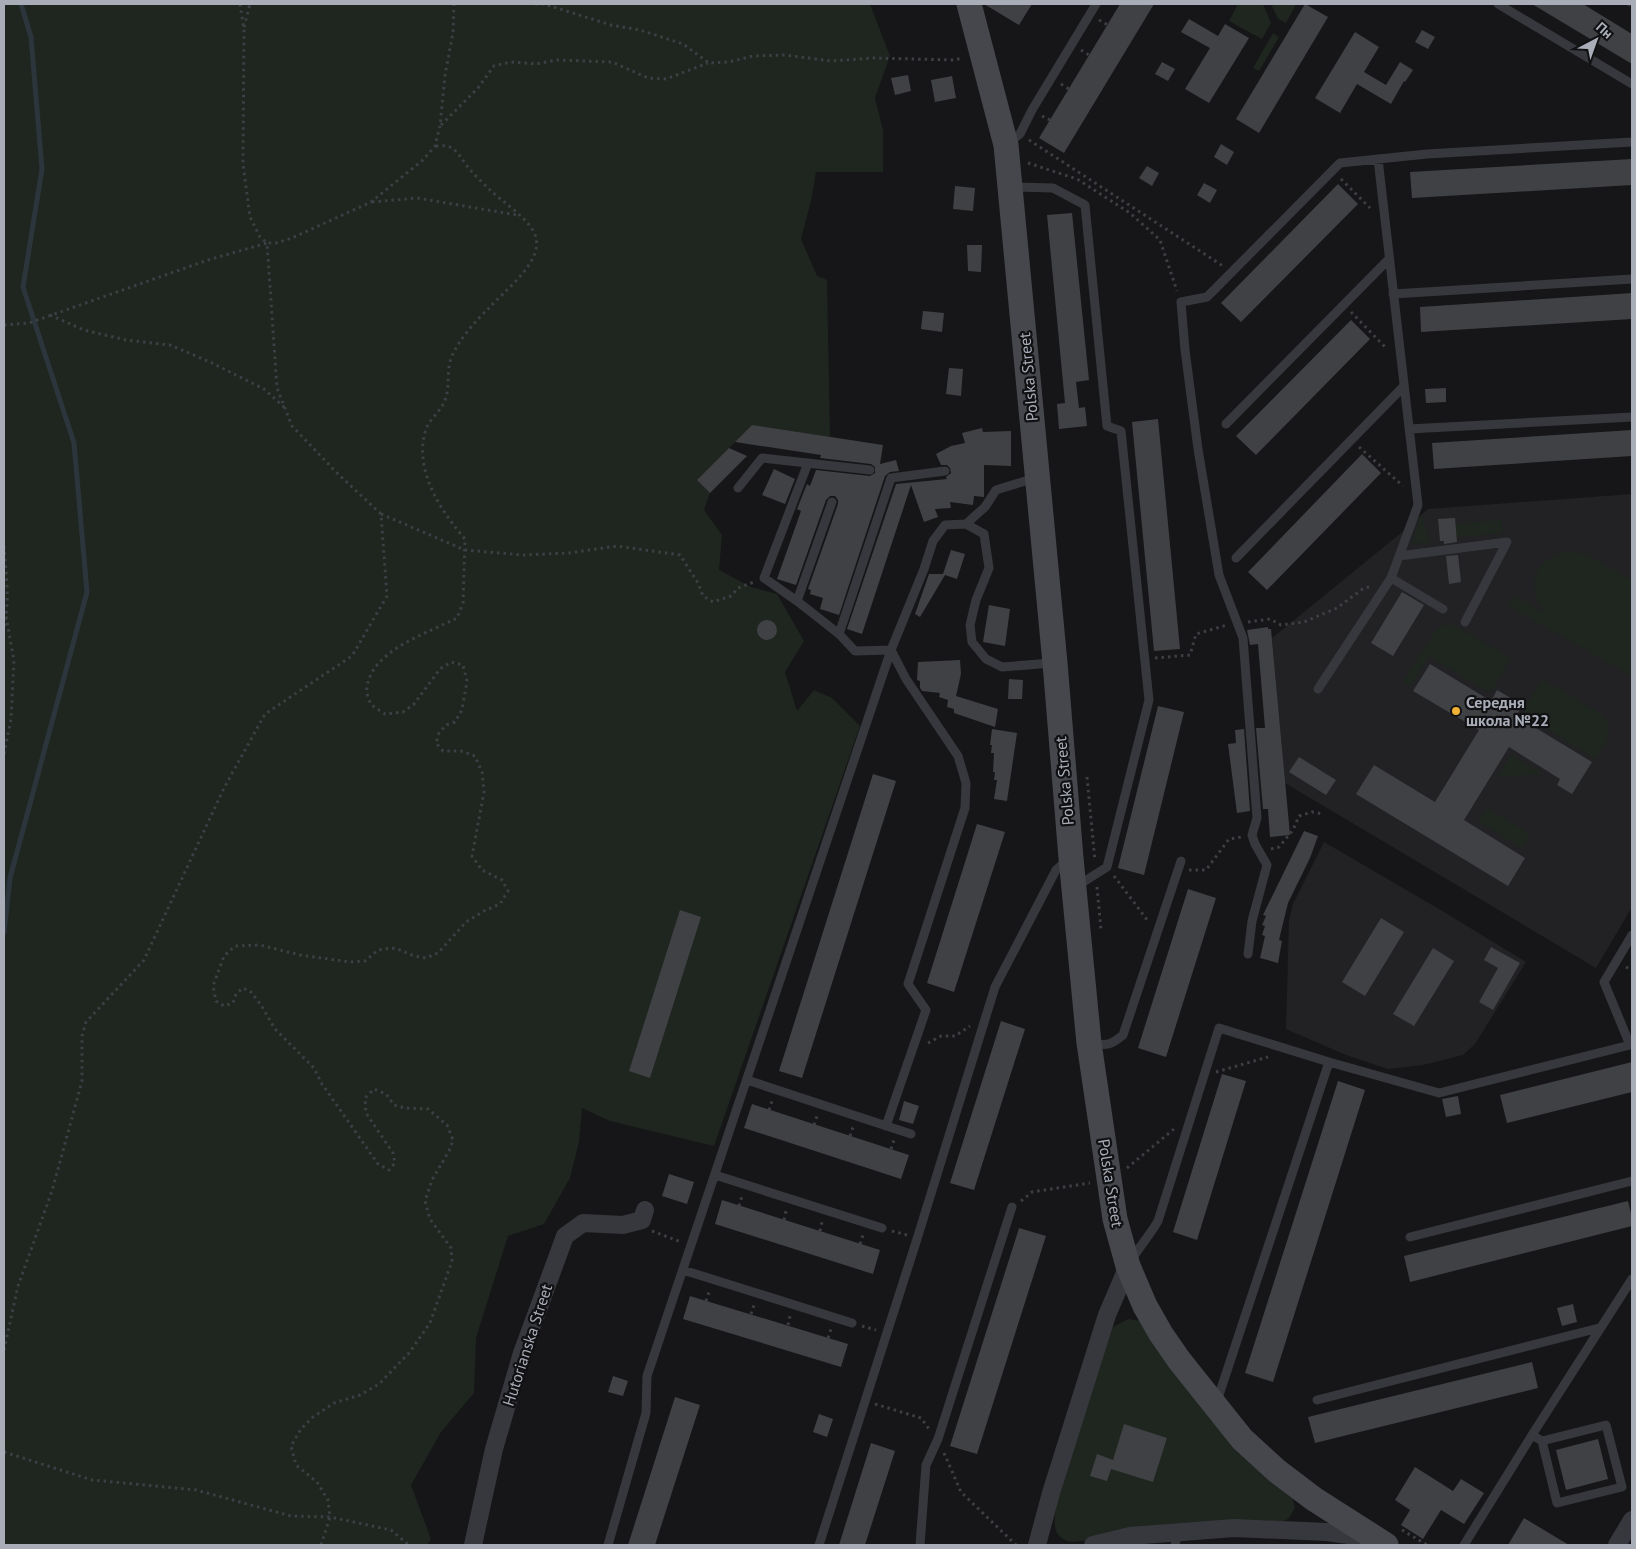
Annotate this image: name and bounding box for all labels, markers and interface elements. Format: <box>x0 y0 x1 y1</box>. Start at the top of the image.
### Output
north arrow <box>1571 15 1621 65</box>
text: Пн <box>1592 18 1617 42</box>
street label: Polska Street <box>1014 331 1042 422</box>
place label: Середня школа №22 <box>1466 692 1549 730</box>
marker: Середня школа №22 <box>1450 705 1462 717</box>
street label: Polska Street <box>1050 735 1078 826</box>
street label: Polska Street <box>1094 1137 1128 1229</box>
street label: Hutorianska Street <box>498 1281 556 1409</box>

